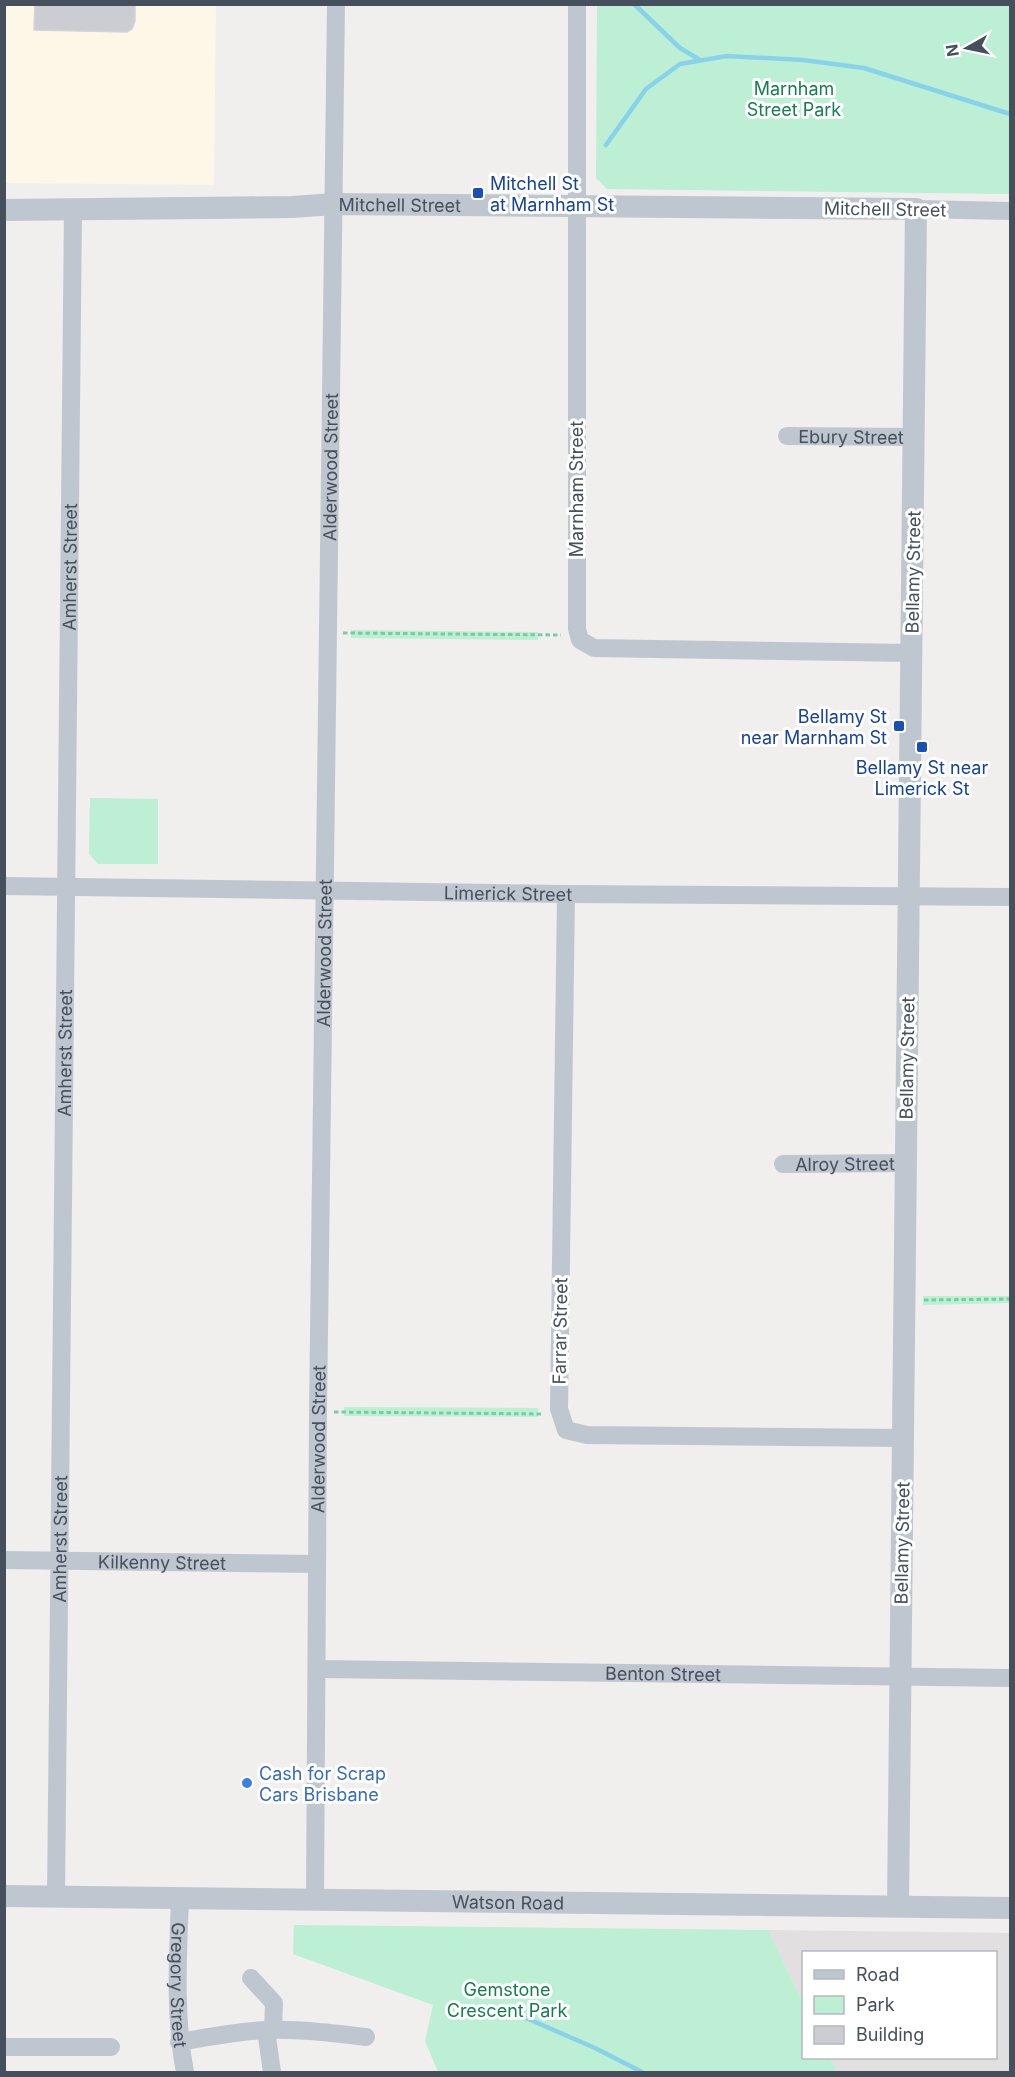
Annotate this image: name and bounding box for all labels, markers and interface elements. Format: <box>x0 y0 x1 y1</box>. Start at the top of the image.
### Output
north arrow <box>937 18 997 78</box>
text: N <box>941 43 963 58</box>
park label: Marnham Street Park <box>747 78 841 120</box>
place label: Mitchell St at Marnham St <box>490 173 614 215</box>
marker: Mitchell St at Marnham St <box>471 186 485 200</box>
street label: Mitchell Street <box>339 194 461 216</box>
street label: Mitchell Street <box>824 197 946 221</box>
street label: Alderwood Street <box>319 393 342 541</box>
street label: Marnham Street <box>566 421 587 557</box>
street label: Ebury Street <box>798 426 904 447</box>
street label: Amherst Street <box>58 503 81 631</box>
street label: Bellamy Street <box>901 510 925 633</box>
place label: Bellamy St near Marnham St <box>741 706 887 748</box>
marker: Bellamy St near Marnham St <box>892 719 906 733</box>
marker: Bellamy St near Limerick St <box>915 740 929 754</box>
place label: Bellamy St near Limerick St <box>856 757 988 799</box>
street label: Alderwood Street <box>312 879 335 1027</box>
street label: Limerick Street <box>444 882 572 905</box>
street label: Amherst Street <box>53 989 76 1117</box>
street label: Bellamy Street <box>895 996 919 1119</box>
street label: Alroy Street <box>795 1153 895 1174</box>
street label: Farrar Street <box>549 1277 571 1385</box>
street label: Alderwood Street <box>307 1365 329 1513</box>
street label: Amherst Street <box>48 1475 71 1603</box>
street label: Bellamy Street <box>890 1481 914 1604</box>
street label: Kilkenny Street <box>98 1551 226 1573</box>
street label: Benton Street <box>605 1662 721 1685</box>
place label: Cash for Scrap Cars Brisbane <box>259 1763 386 1805</box>
marker: Cash for Scrap Cars Brisbane <box>240 1776 254 1790</box>
street label: Watson Road <box>452 1891 564 1913</box>
street label: Gregory Street <box>167 1922 192 2049</box>
legend <box>802 1951 997 2059</box>
text: Road <box>856 1964 899 1985</box>
park label: Gemstone Crescent Park <box>447 1979 567 2021</box>
text: Park <box>856 1994 895 2015</box>
text: Building <box>856 2024 924 2045</box>

